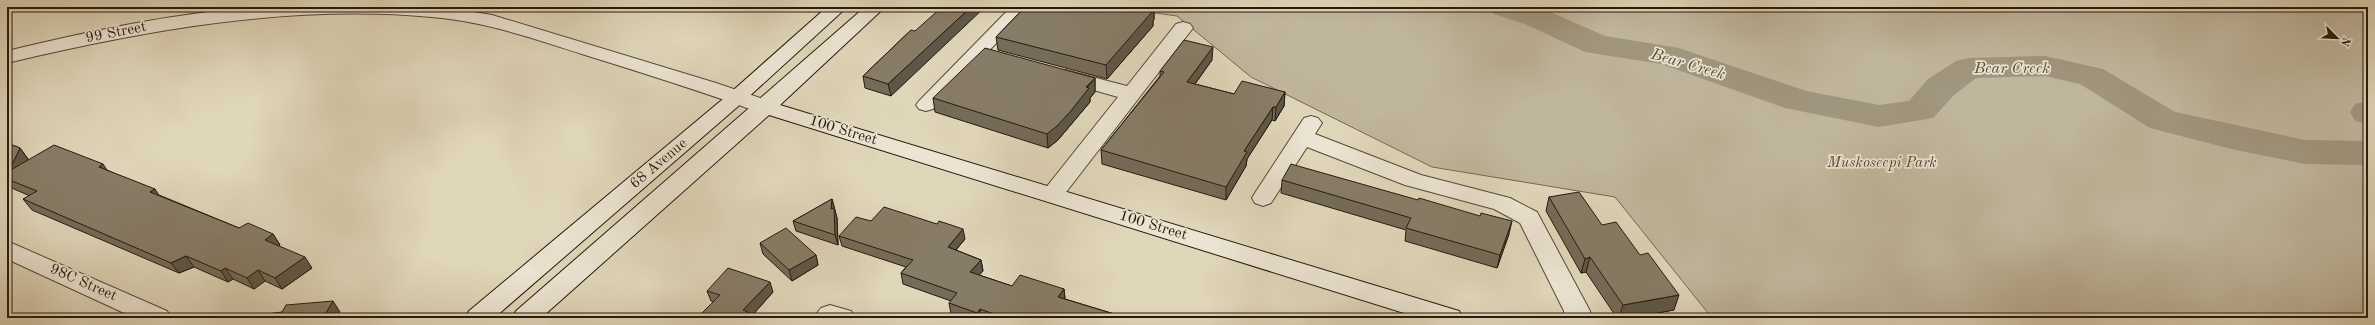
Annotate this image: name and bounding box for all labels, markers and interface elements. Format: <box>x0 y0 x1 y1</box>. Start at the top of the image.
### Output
north arrow <box>2317 18 2357 58</box>
street label: 99 Street <box>84 20 148 46</box>
text: N <box>2338 35 2351 48</box>
water label: Bear Creek <box>1648 47 1727 83</box>
water label: Bear Creek <box>1973 61 2050 77</box>
street label: 100 Street <box>807 114 879 148</box>
street label: 68 Avenue <box>628 136 690 192</box>
park label: Muskoseepi Park <box>1826 156 1937 171</box>
street label: 100 Street <box>1117 209 1189 243</box>
street label: 98C Street <box>47 262 119 304</box>

